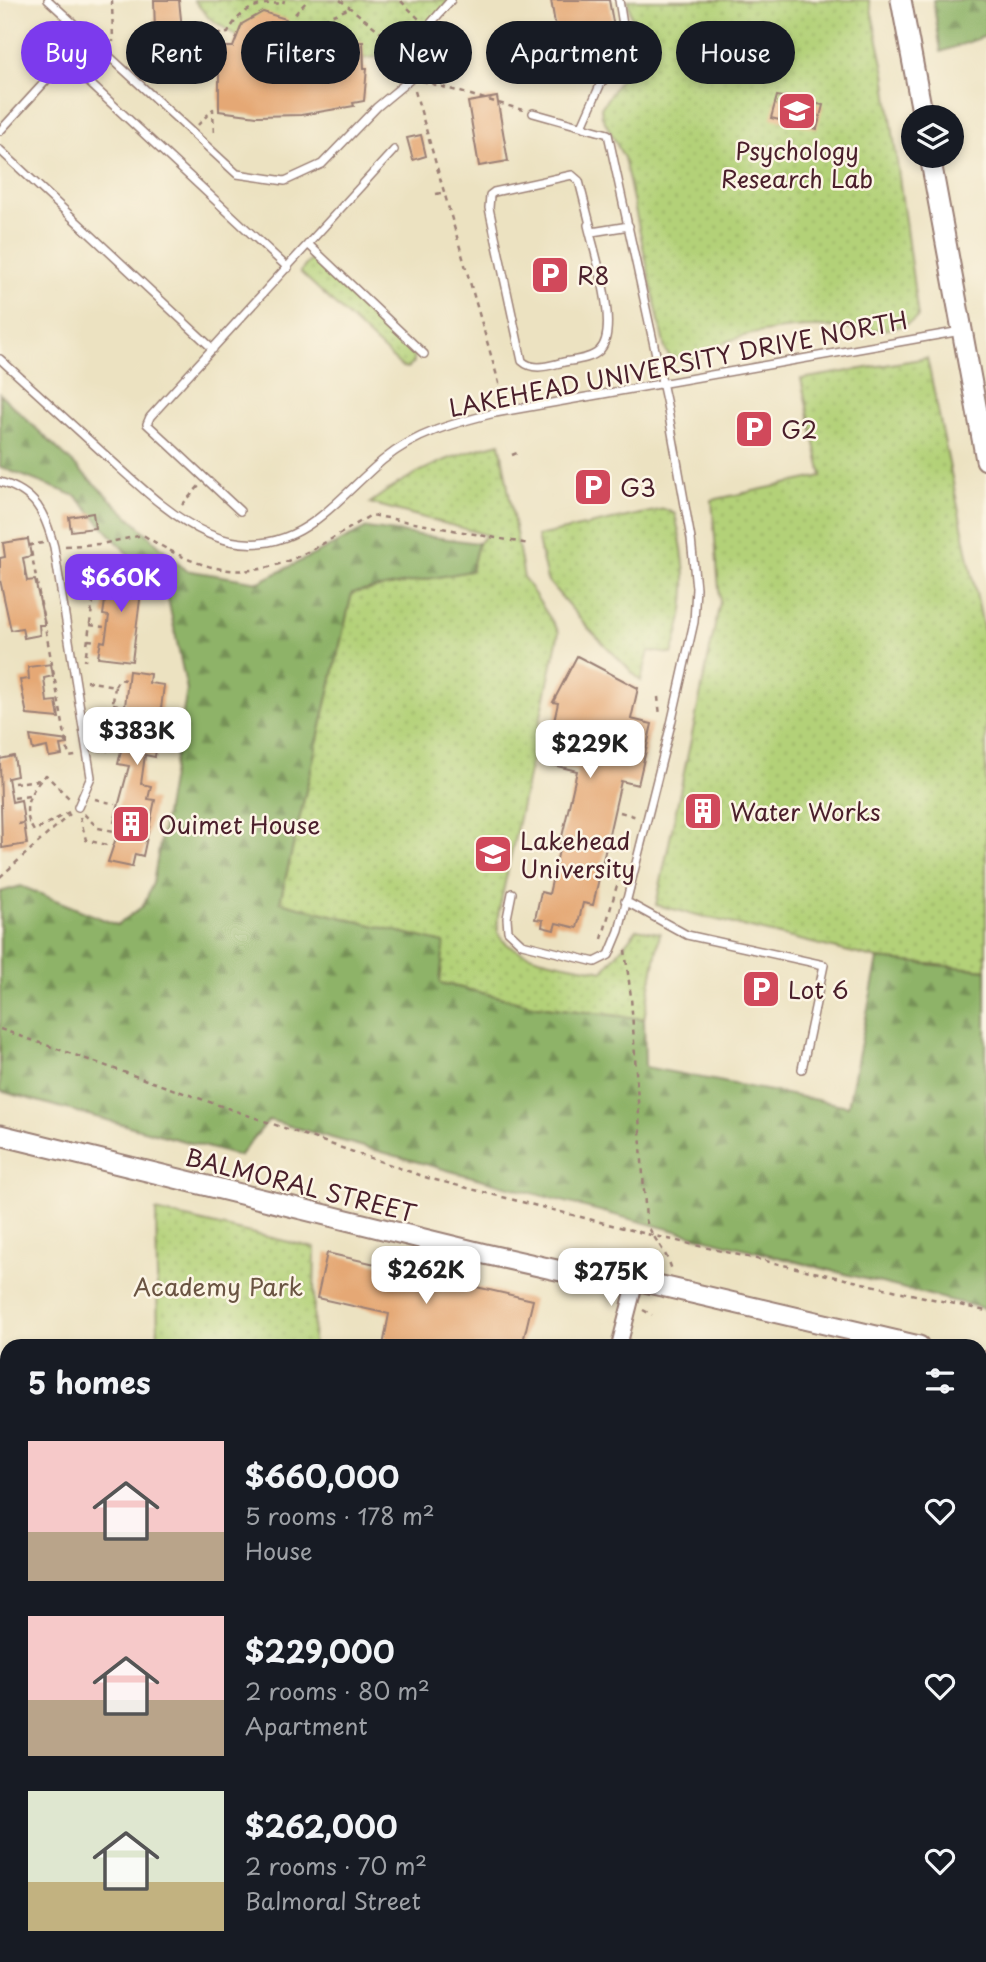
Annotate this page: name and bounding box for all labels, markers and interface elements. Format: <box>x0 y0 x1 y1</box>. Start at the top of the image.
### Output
chip: Buy <box>21 21 112 84</box>
chip: Rent <box>126 21 227 84</box>
chip: Filters <box>241 21 360 84</box>
chip: New <box>374 21 472 84</box>
chip: Apartment <box>486 21 662 84</box>
chip: House <box>676 21 795 84</box>
school or university icon: Psychology Research Lab <box>776 90 818 132</box>
map controls <box>901 105 964 168</box>
button: layers <box>901 105 964 168</box>
place label: Psychology Research Lab <box>721 132 873 196</box>
parking icon: R8 <box>529 254 571 296</box>
place label: R8 <box>577 257 610 293</box>
street label: LAKEHEAD UNIVERSITY DRIVE NORTH <box>446 301 910 425</box>
parking icon: G2 <box>733 408 775 450</box>
place label: G2 <box>781 411 818 447</box>
parking icon: G3 <box>572 466 614 508</box>
place label: G3 <box>620 469 656 505</box>
pin: $660K <box>72 554 170 614</box>
text: $660K <box>81 559 161 594</box>
pin: $383K <box>88 708 186 767</box>
text: $383K <box>99 712 175 747</box>
pin: $229K <box>541 720 639 780</box>
text: $229K <box>552 725 628 760</box>
building icon: Water Works <box>682 790 724 832</box>
place label: Water Works <box>730 793 881 829</box>
building icon: Ouimet House <box>110 803 152 845</box>
place label: Ouimet House <box>158 806 320 842</box>
place label: Lakehead University <box>520 822 635 886</box>
school or university icon: Lakehead University <box>472 833 514 875</box>
parking icon: Lot 6 <box>740 968 782 1010</box>
place label: Lot 6 <box>788 971 849 1007</box>
street label: BALMORAL STREET <box>182 1138 421 1230</box>
pin: $262K <box>377 1246 475 1306</box>
pin: $275K <box>562 1248 660 1308</box>
text: $262K <box>387 1251 465 1286</box>
text: $275K <box>574 1253 648 1288</box>
park label: Academy Park <box>133 1268 303 1304</box>
text: 5 homes <box>28 1359 151 1404</box>
icon: filters <box>921 1362 959 1400</box>
text: $660,000 <box>245 1453 399 1498</box>
icon: home <box>84 1469 168 1553</box>
icon: heart <box>921 1492 959 1530</box>
text: 5 rooms · 178 m² <box>245 1498 435 1533</box>
text: House <box>245 1533 312 1568</box>
text: $229,000 <box>245 1628 395 1673</box>
icon: home <box>84 1644 168 1728</box>
icon: heart <box>921 1667 959 1705</box>
text: 2 rooms · 80 m² <box>245 1673 430 1708</box>
text: Apartment <box>245 1708 368 1743</box>
text: $262,000 <box>245 1803 398 1848</box>
icon: home <box>84 1819 168 1903</box>
icon: heart <box>921 1842 959 1880</box>
text: 2 rooms · 70 m² <box>245 1848 427 1883</box>
text: Balmoral Street <box>245 1883 421 1918</box>

